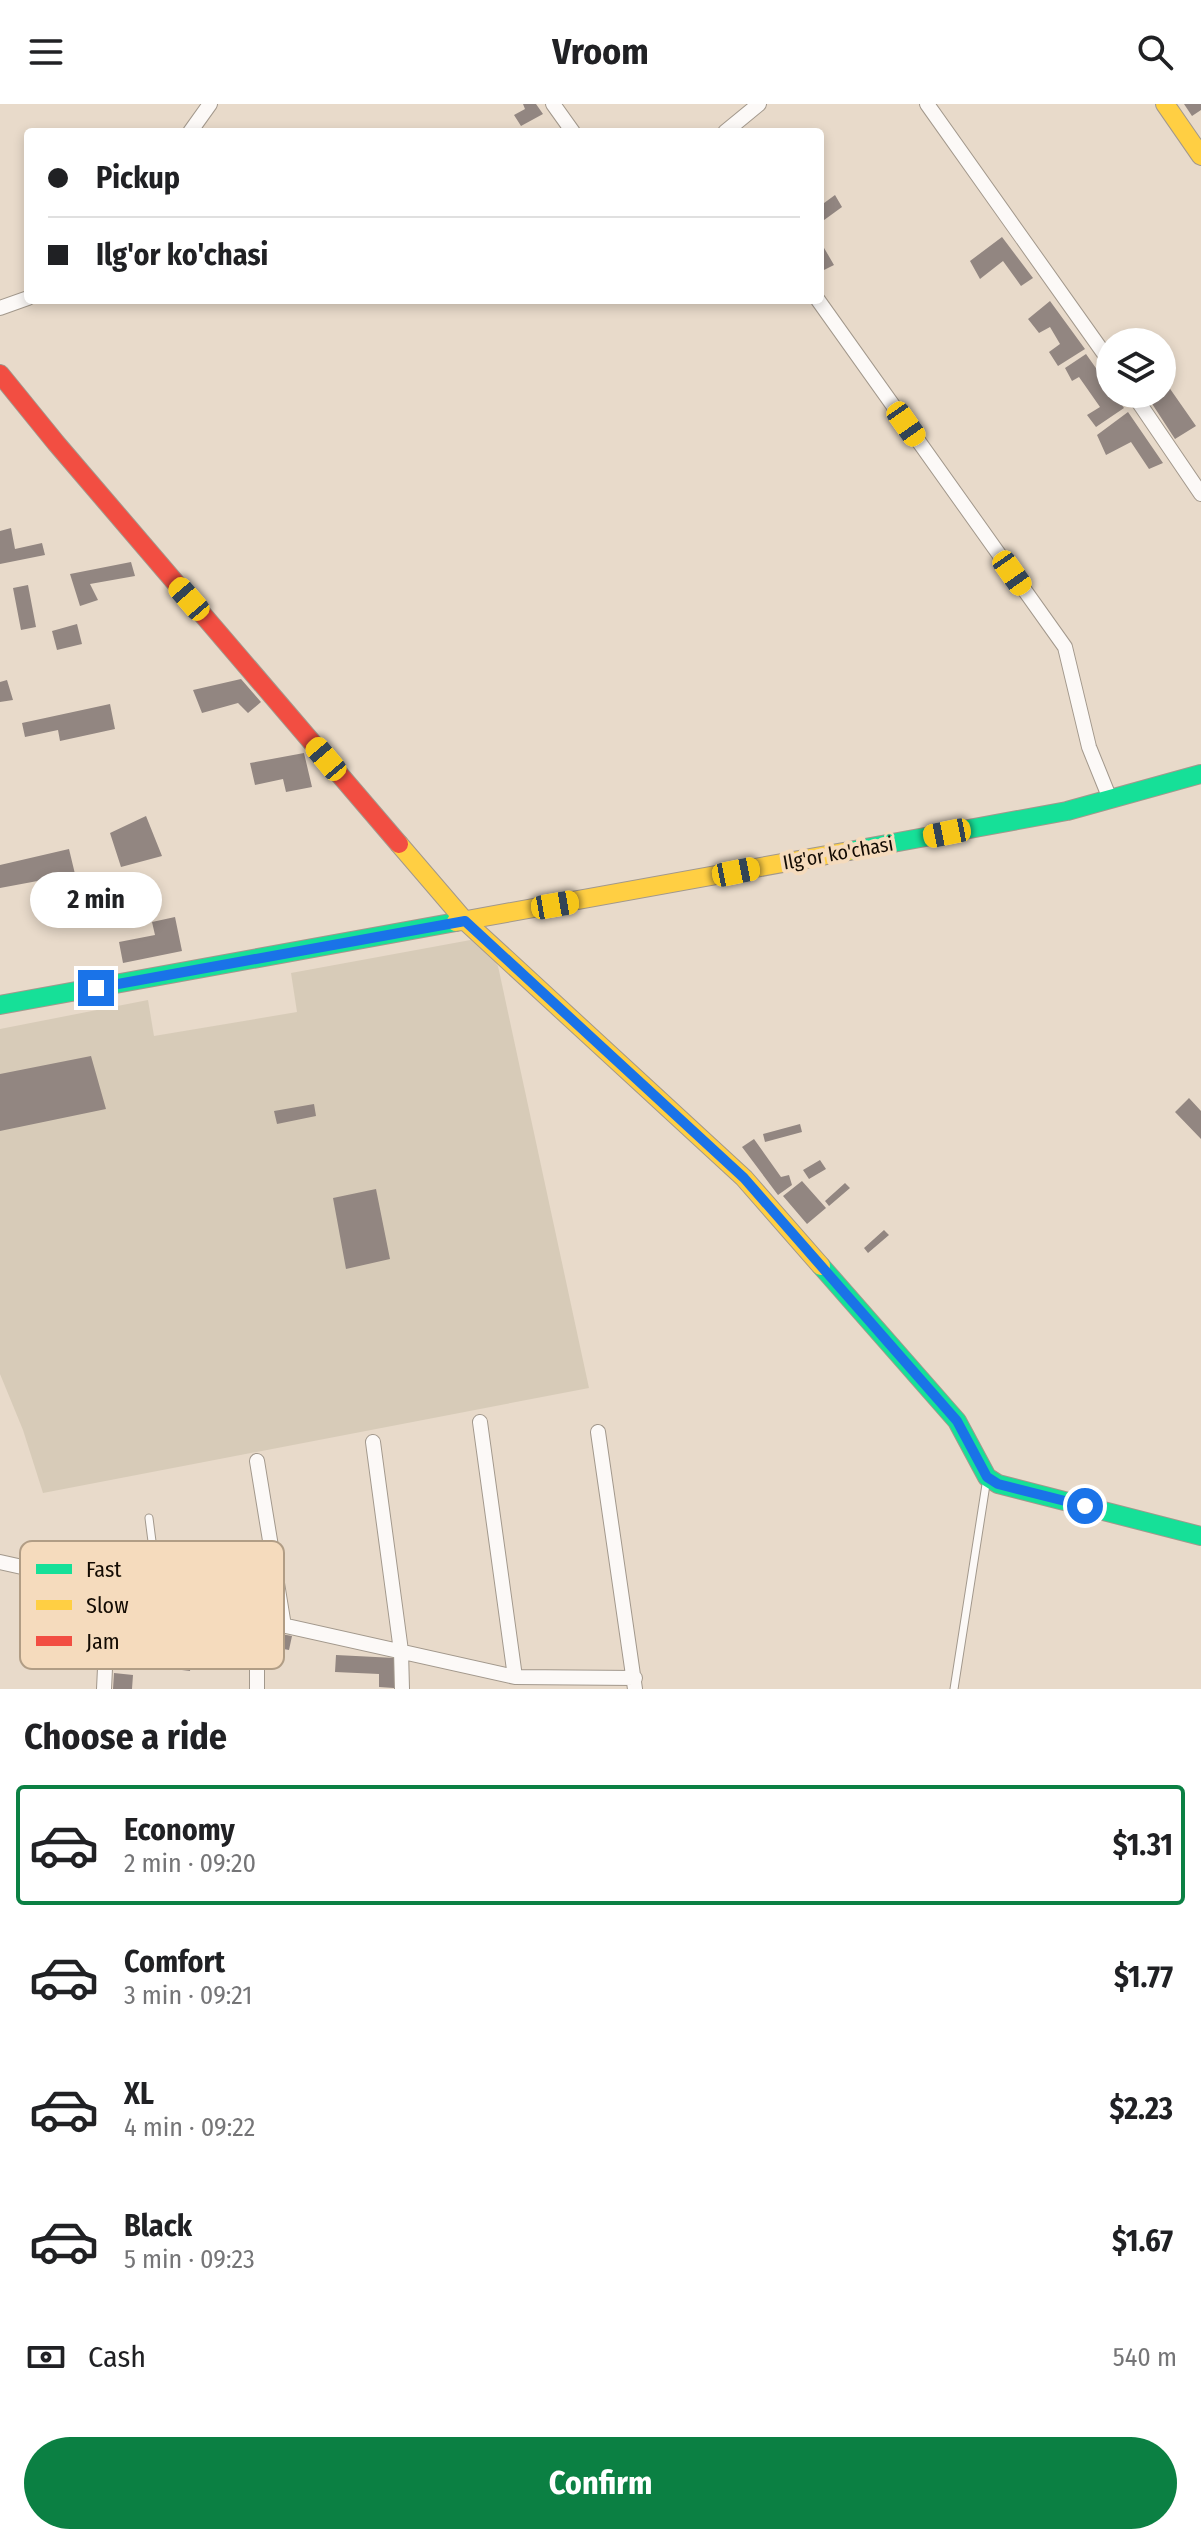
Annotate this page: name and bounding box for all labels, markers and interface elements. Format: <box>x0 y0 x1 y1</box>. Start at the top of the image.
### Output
icon: menu <box>24 30 68 74</box>
text: Vroom <box>552 30 649 74</box>
icon: search <box>1133 30 1177 74</box>
text: Pickup <box>96 160 180 196</box>
text: Ilg'or ko'chasi <box>96 237 268 273</box>
map controls <box>1096 328 1176 408</box>
button: layers <box>1096 328 1176 408</box>
car <box>882 397 930 451</box>
car <box>988 546 1036 600</box>
car <box>164 573 214 625</box>
car <box>301 733 351 785</box>
car <box>921 817 973 849</box>
street label: Ilg'or ko'chasi <box>781 831 895 875</box>
car <box>710 856 762 888</box>
callout: 2 min <box>30 872 162 928</box>
text: 2 min <box>67 884 125 915</box>
car <box>529 889 581 921</box>
route end <box>78 970 114 1006</box>
route start <box>1067 1488 1103 1524</box>
legend <box>20 1541 284 1669</box>
text: Fast <box>86 1556 122 1583</box>
text: Slow <box>86 1592 129 1619</box>
text: Jam <box>86 1628 120 1655</box>
text: Choose a ride <box>24 1715 227 1759</box>
icon: car <box>28 1809 100 1881</box>
text: Economy <box>124 1812 235 1848</box>
text: $1.31 <box>1113 1827 1173 1863</box>
text: 2 min · 09:20 <box>124 1848 256 1879</box>
icon: car <box>28 1941 100 2013</box>
text: Comfort <box>124 1944 225 1980</box>
text: $1.77 <box>1114 1959 1173 1995</box>
text: 3 min · 09:21 <box>124 1980 252 2011</box>
icon: car <box>28 2073 100 2145</box>
text: XL <box>124 2076 154 2112</box>
text: $2.23 <box>1110 2091 1173 2127</box>
text: 4 min · 09:22 <box>124 2112 255 2143</box>
icon: car <box>28 2205 100 2277</box>
text: Black <box>124 2208 192 2244</box>
text: $1.67 <box>1112 2223 1173 2259</box>
text: 5 min · 09:23 <box>124 2244 255 2275</box>
icon: cash <box>24 2335 68 2379</box>
text: Cash <box>88 2339 146 2375</box>
text: 540 m <box>1113 2342 1177 2373</box>
button: Confirm <box>24 2437 1177 2529</box>

